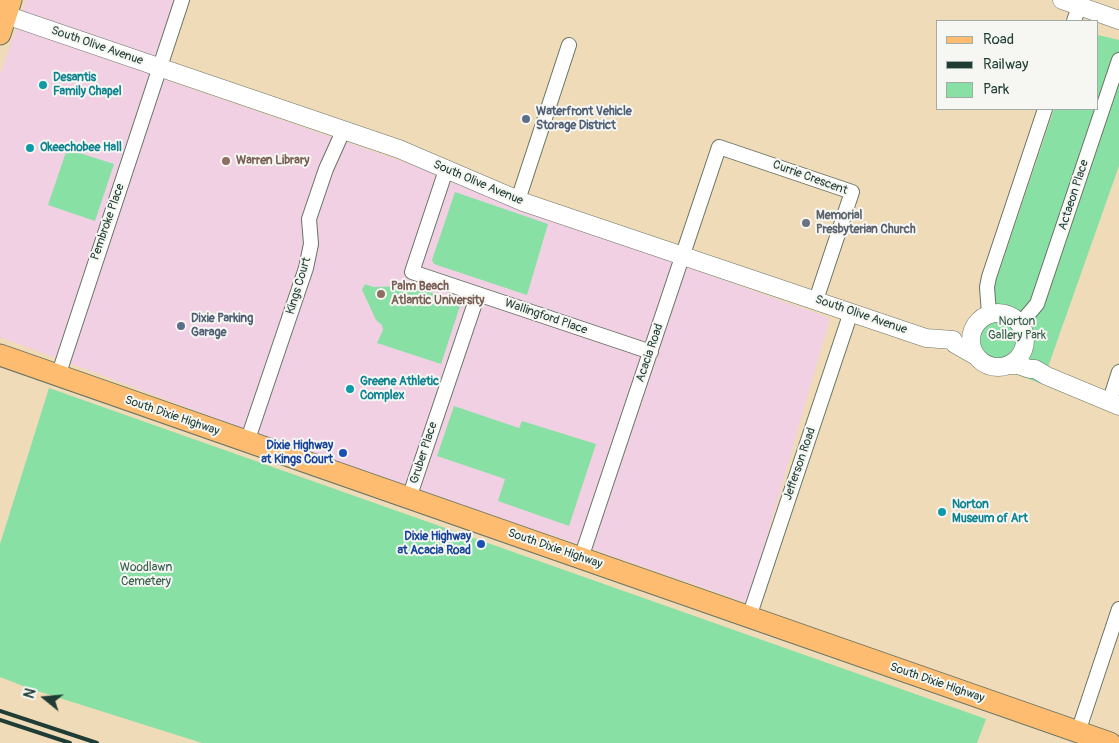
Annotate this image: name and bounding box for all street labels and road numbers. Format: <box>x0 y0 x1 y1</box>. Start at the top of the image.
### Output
street label: South Olive Avenue <box>49 24 145 68</box>
street label: South Olive Avenue <box>431 158 525 208</box>
street label: Currie Crescent <box>771 158 849 198</box>
street label: Actaeon Place <box>1056 158 1092 232</box>
street label: Pembroke Place <box>88 182 128 262</box>
street label: Kings Court <box>283 256 315 316</box>
street label: South Olive Avenue <box>813 293 909 337</box>
street label: Wallingford Place <box>503 296 589 338</box>
street label: Acacia Road <box>633 322 667 384</box>
street label: South Dixie Highway <box>123 393 221 439</box>
street label: Gruber Place <box>407 420 441 486</box>
street label: Jefferson Road <box>781 426 819 502</box>
street label: South Dixie Highway <box>506 526 604 572</box>
street label: South Dixie Highway <box>888 660 986 706</box>

